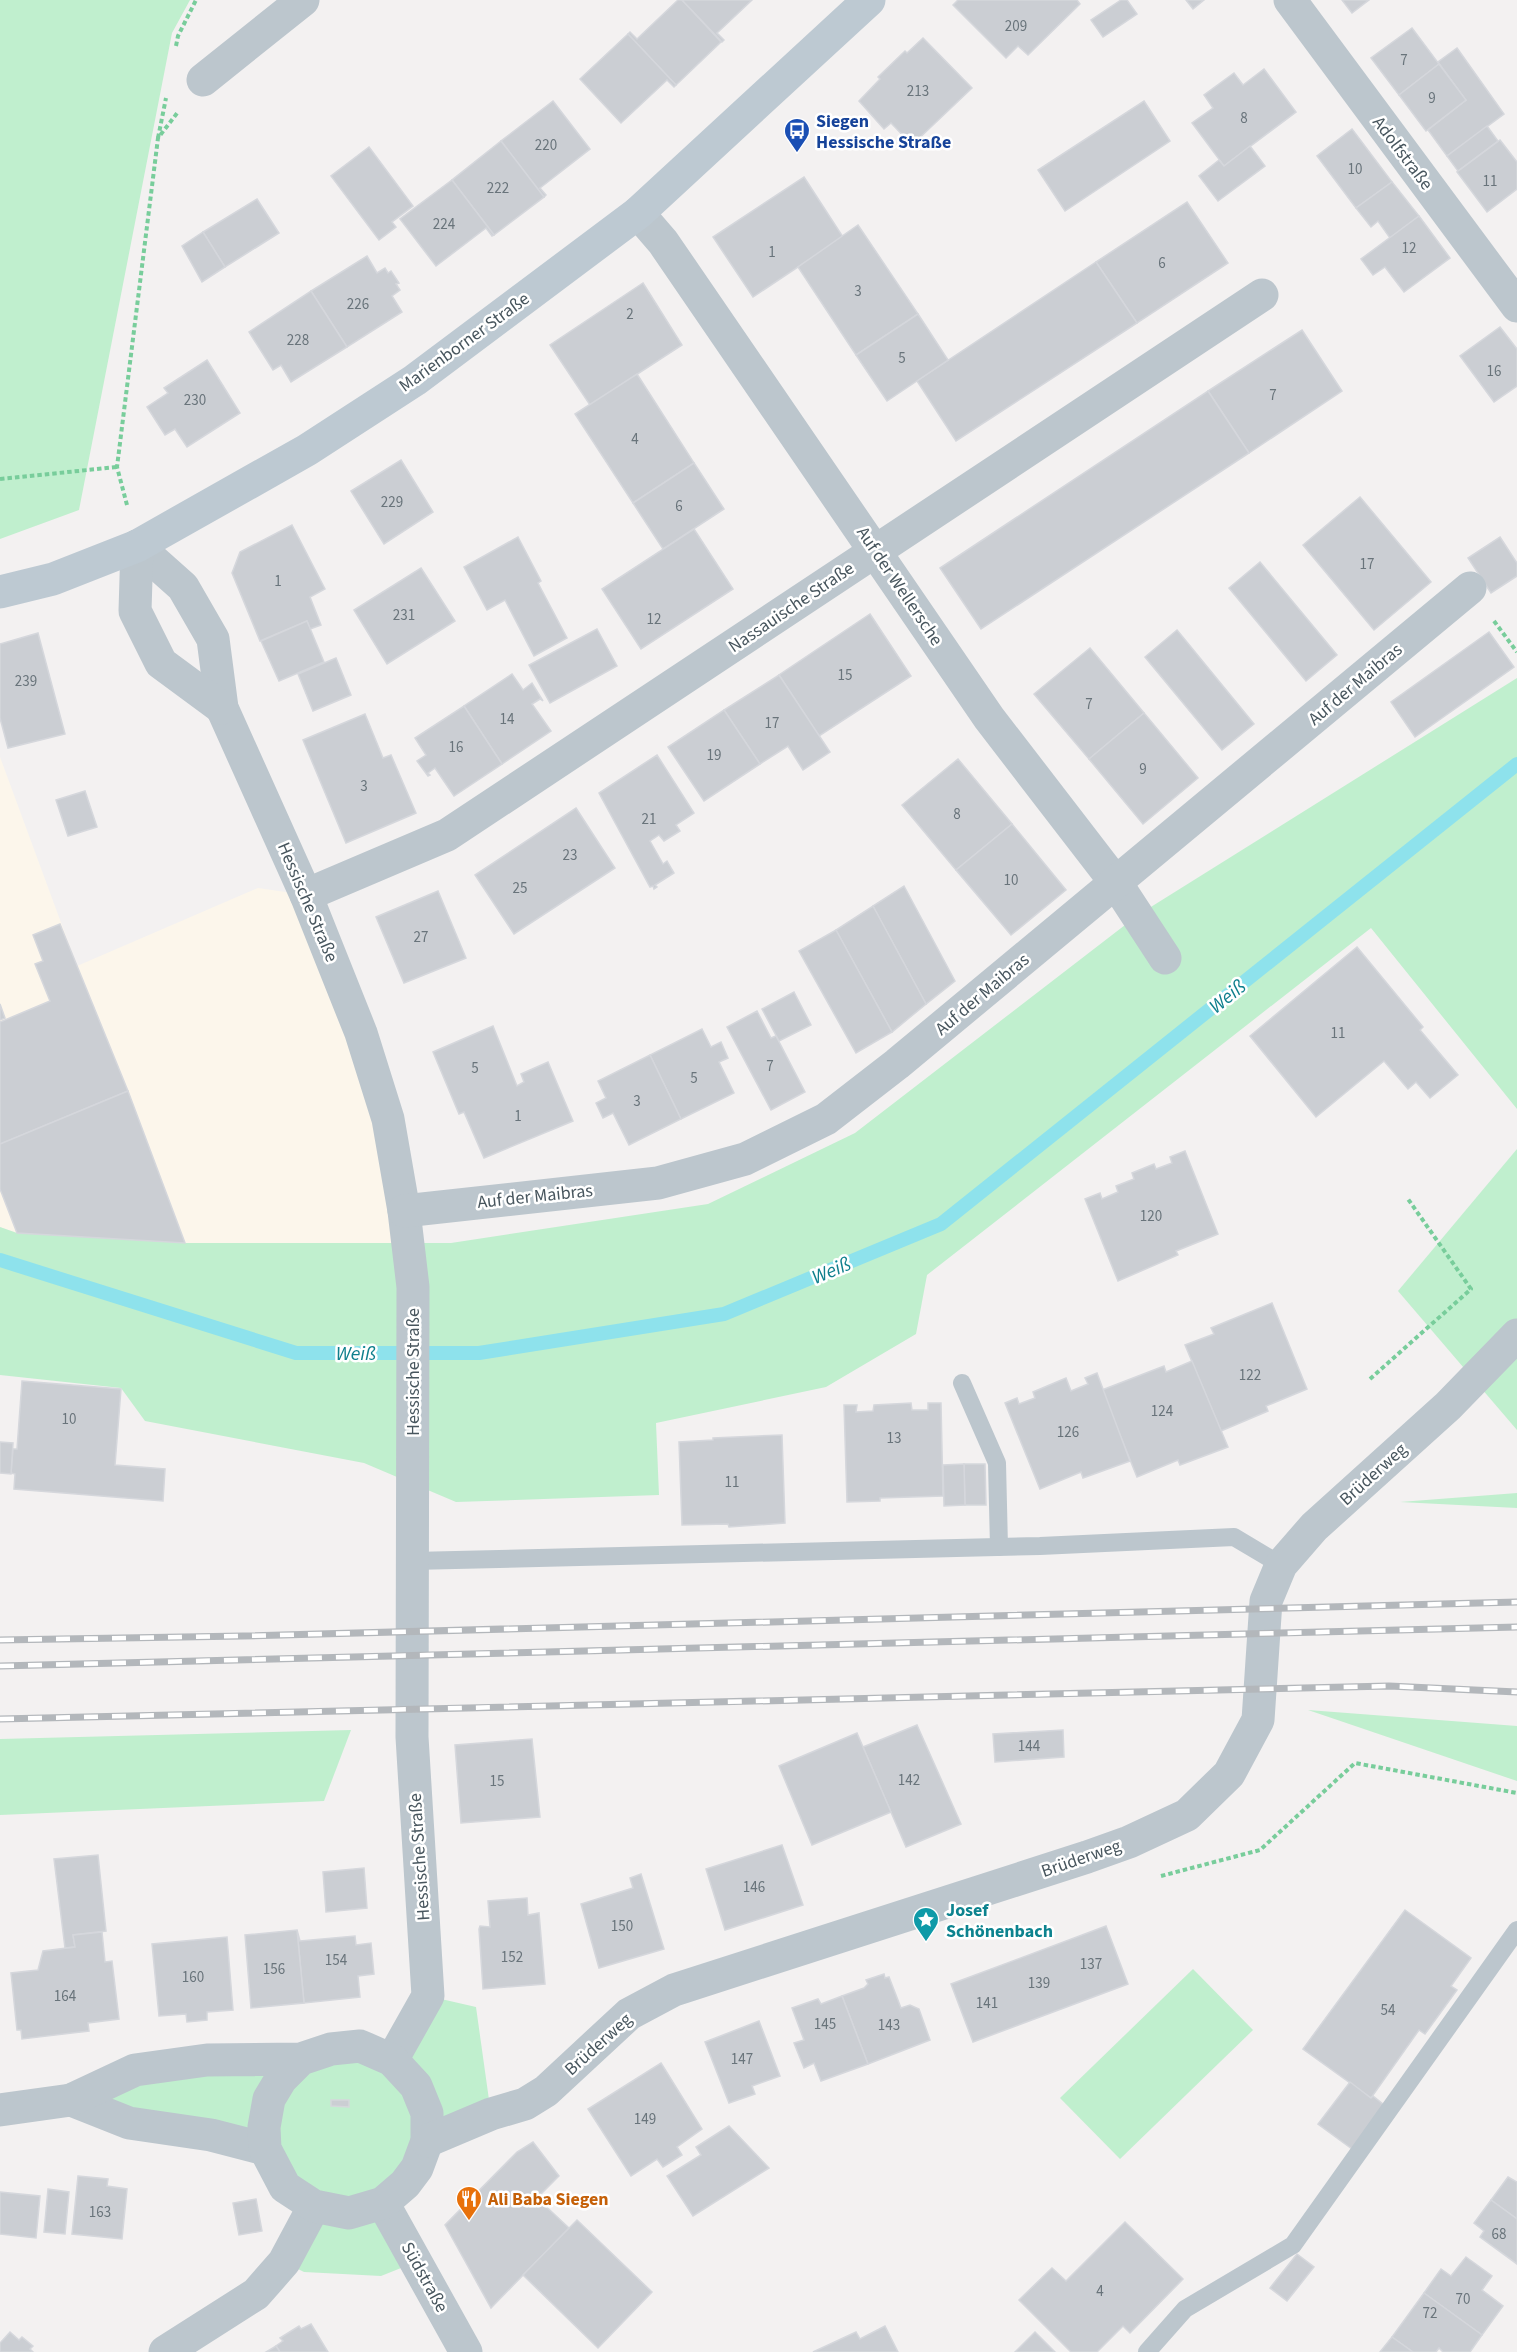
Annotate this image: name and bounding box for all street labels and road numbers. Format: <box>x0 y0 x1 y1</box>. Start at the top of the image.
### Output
street label: Adolfstraße <box>1367 111 1439 196</box>
street label: Marienborner Straße <box>394 287 535 398</box>
street label: Auf der Wellersche <box>850 522 949 651</box>
street label: Nassauische Straße <box>724 556 859 659</box>
street label: Auf der Maibras <box>1303 638 1408 731</box>
street label: Hessische Straße <box>271 839 344 966</box>
street label: Auf der Maibras <box>930 948 1035 1041</box>
street label: Auf der Maibras <box>476 1178 594 1215</box>
street label: Hessische Straße <box>401 1308 426 1436</box>
street label: Brüderweg <box>1334 1437 1412 1511</box>
street label: Hessische Straße <box>403 1792 436 1922</box>
street label: Brüderweg <box>1038 1833 1124 1884</box>
street label: Brüderweg <box>559 2007 637 2081</box>
street label: Südstraße <box>395 2238 454 2317</box>

